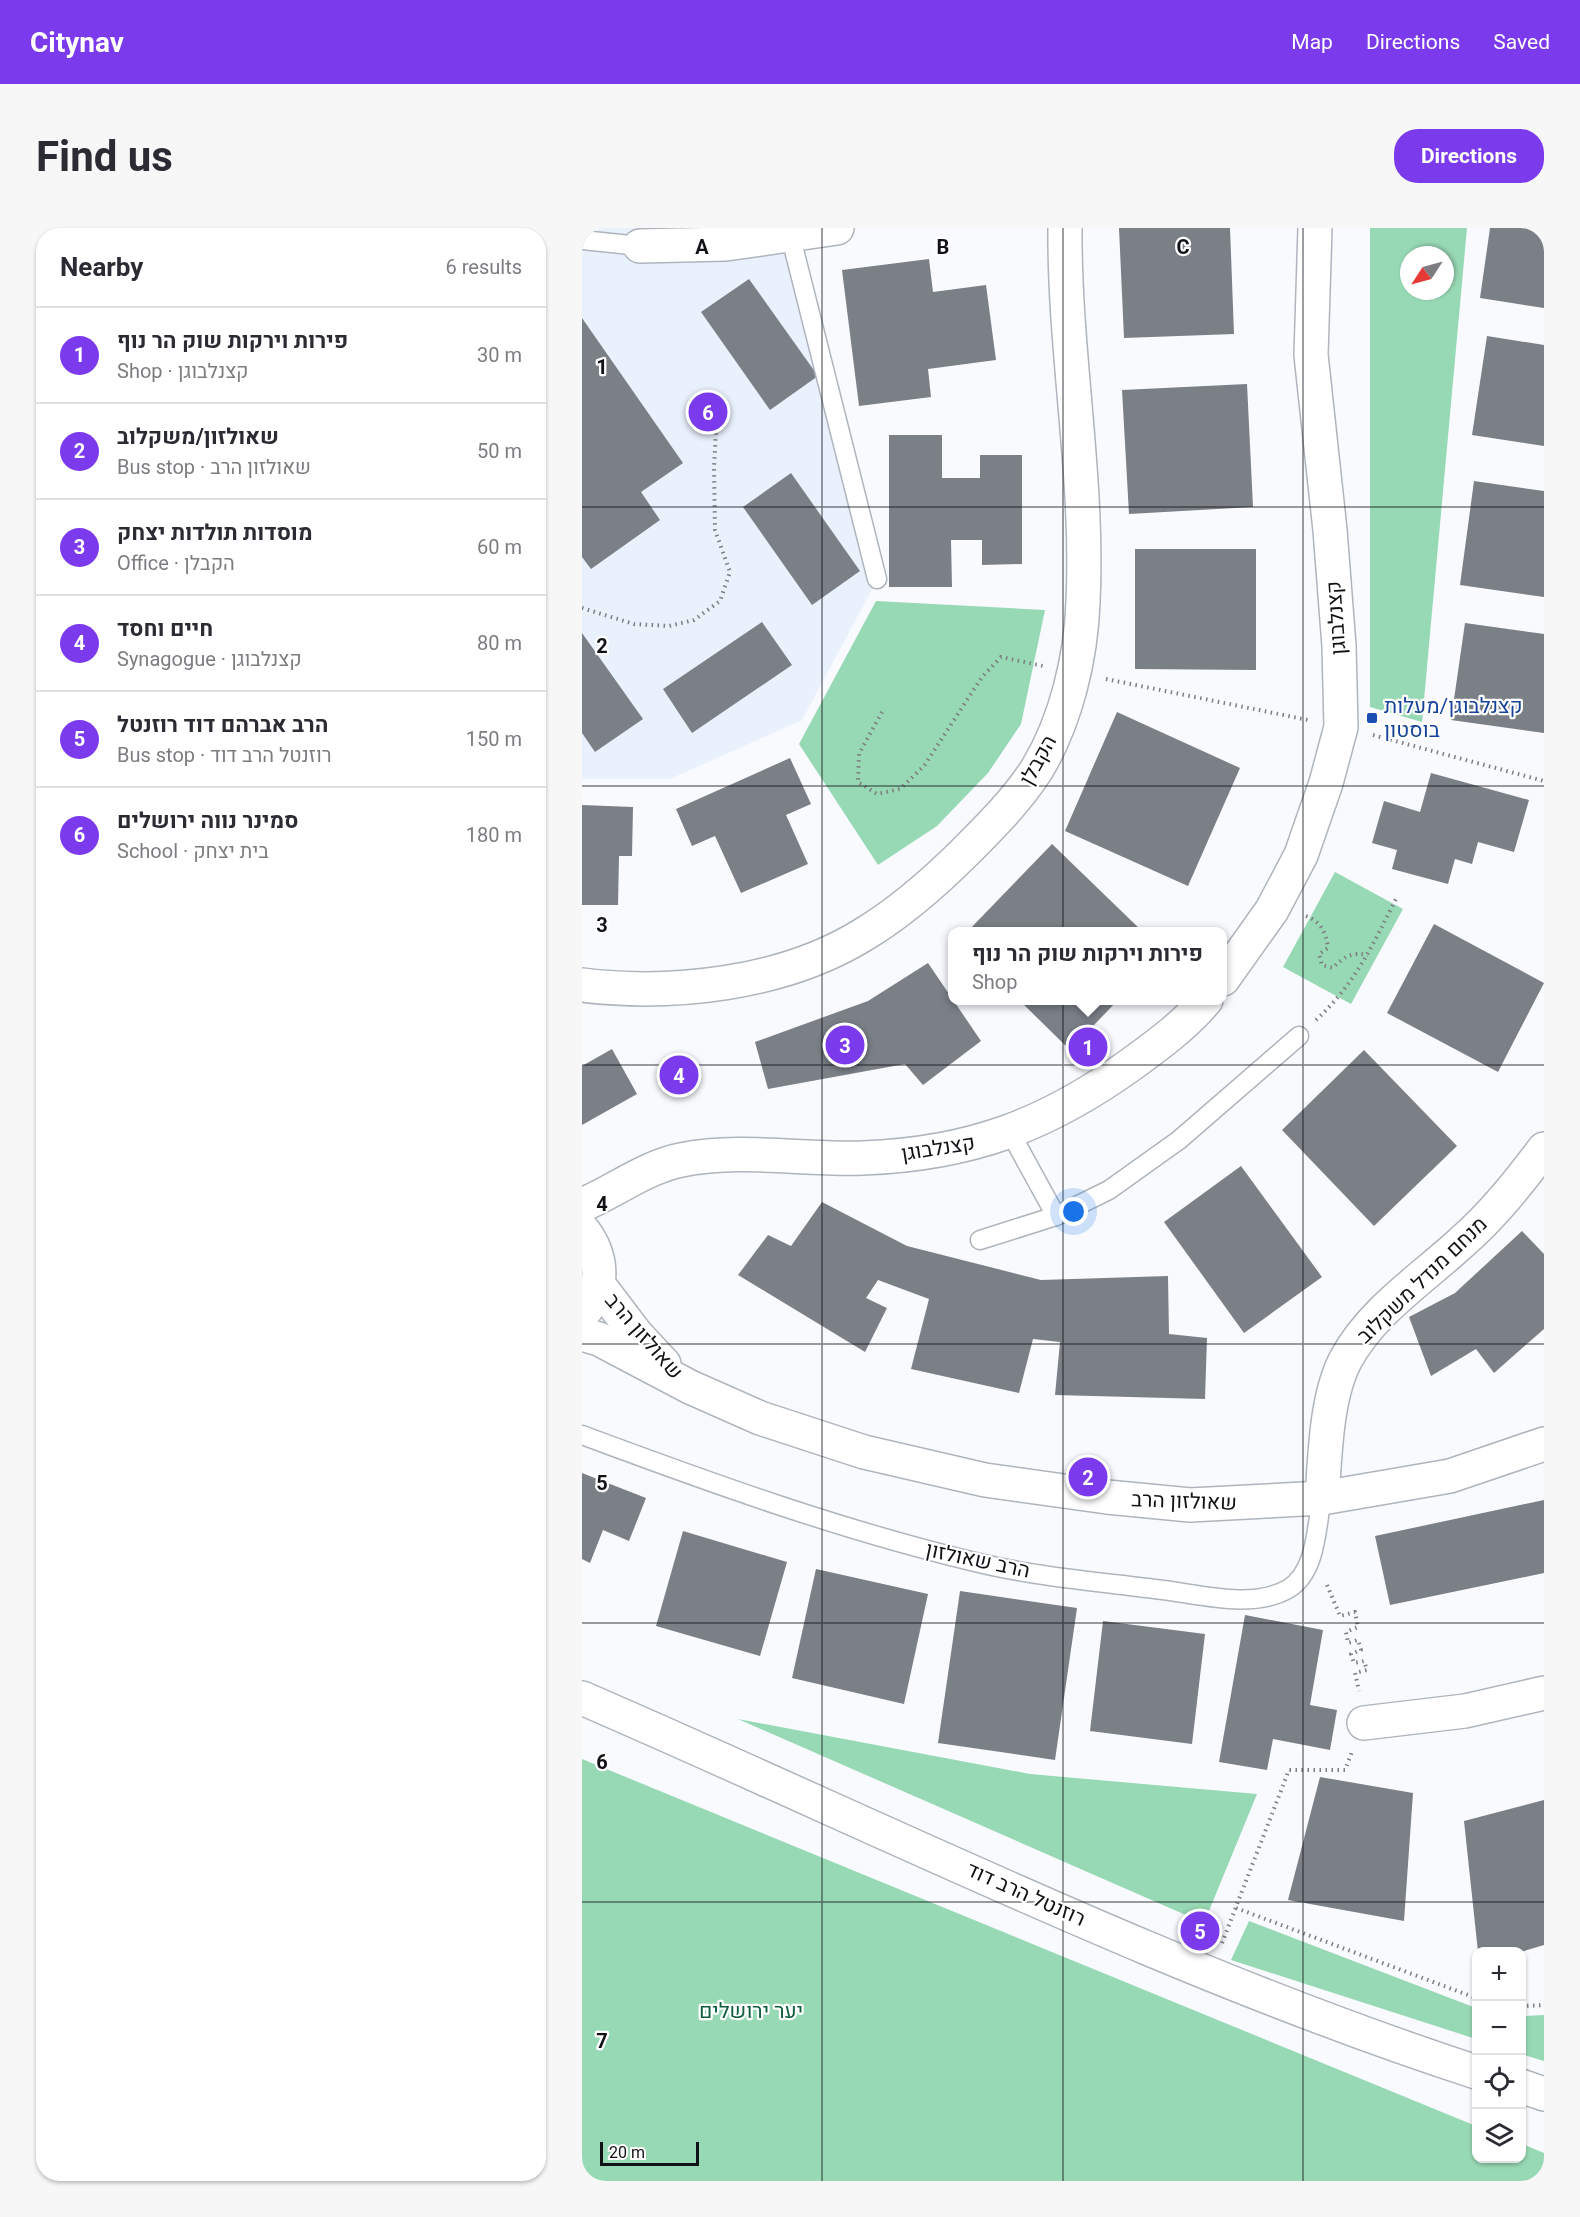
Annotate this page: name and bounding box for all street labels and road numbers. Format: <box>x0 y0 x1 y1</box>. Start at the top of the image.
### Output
street label: קצנלבוגן <box>1321 580 1351 656</box>
street label: הקבלן <box>1015 731 1061 789</box>
street label: קצנלבוגן <box>899 1130 977 1166</box>
street label: מנחם מנדל משקלוב <box>1352 1212 1492 1348</box>
street label: שאולזון הרב <box>600 1288 688 1384</box>
street label: שאולזון הרב <box>1131 1487 1237 1515</box>
street label: הרב שאולזון <box>924 1537 1032 1583</box>
street label: רוזנטל הרב דוד <box>963 1857 1089 1931</box>

